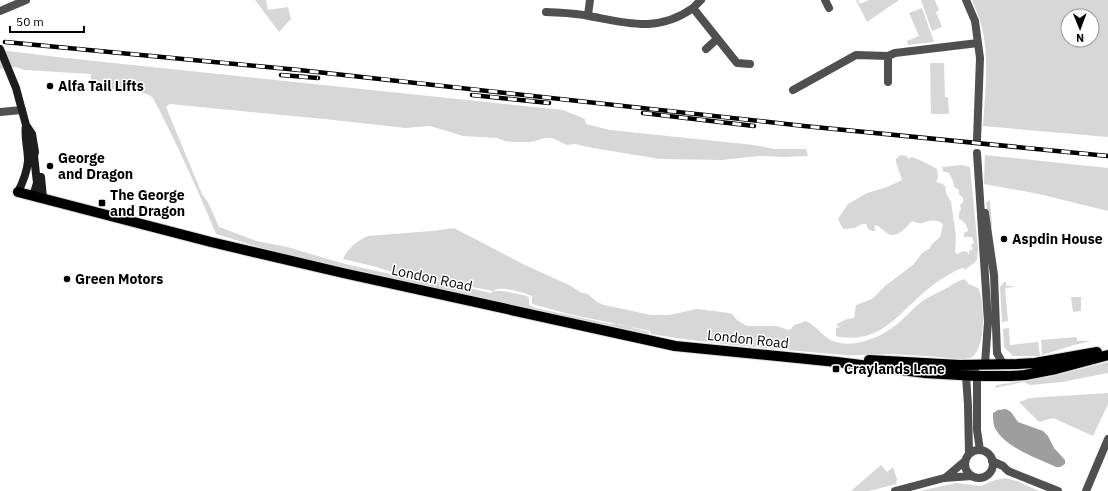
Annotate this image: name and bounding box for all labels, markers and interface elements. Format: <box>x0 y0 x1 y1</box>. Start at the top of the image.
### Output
scale bar <box>10 8 84 34</box>
north arrow <box>1060 8 1100 48</box>
text: 50 m <box>16 14 44 29</box>
text: N <box>1076 31 1084 45</box>
place label: Alfa Tail Lifts <box>58 77 144 95</box>
marker: Alfa Tail Lifts <box>45 81 55 91</box>
place label: George and Dragon <box>58 149 133 183</box>
marker: George and Dragon <box>45 161 55 171</box>
place label: The George and Dragon <box>110 186 185 220</box>
marker: The George and Dragon <box>97 198 107 208</box>
place label: Aspdin House <box>1012 230 1103 248</box>
marker: Aspdin House <box>999 234 1009 244</box>
street label: London Road <box>390 261 474 295</box>
place label: Green Motors <box>75 270 163 288</box>
marker: Green Motors <box>62 274 72 284</box>
street label: London Road <box>706 326 790 352</box>
place label: Craylands Lane <box>844 360 945 378</box>
marker: Craylands Lane <box>831 364 841 374</box>

